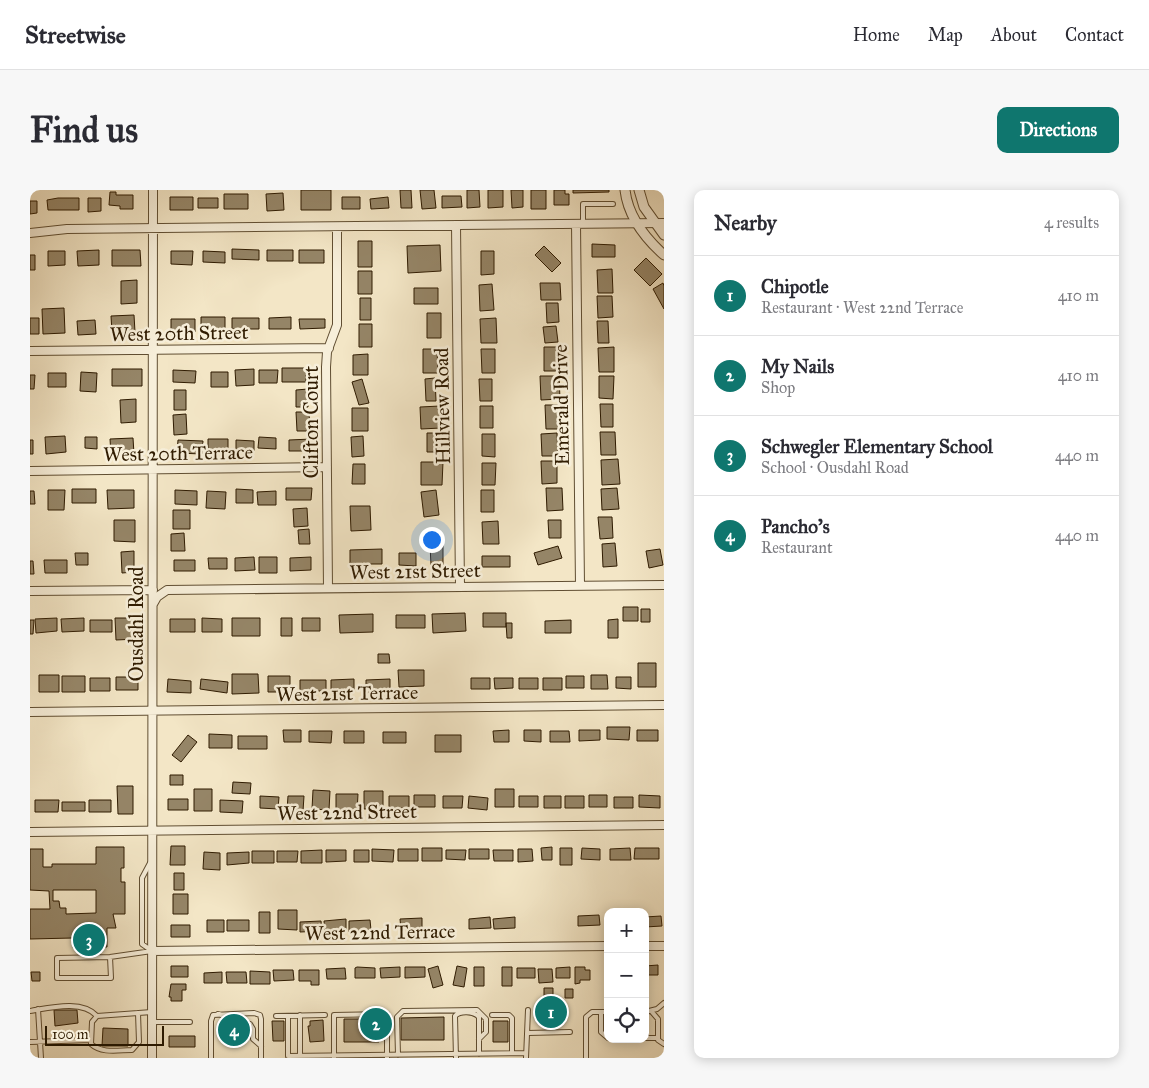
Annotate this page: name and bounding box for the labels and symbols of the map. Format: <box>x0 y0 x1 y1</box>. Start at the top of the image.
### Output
street label: West 20th Street <box>109 320 249 346</box>
street label: Emerald Drive <box>548 344 574 466</box>
street label: Hillview Road <box>429 347 455 465</box>
street label: Clifton Court <box>299 366 323 478</box>
street label: West 20th Terrace <box>103 440 253 466</box>
your location <box>419 527 445 553</box>
street label: West 21st Street <box>349 558 481 584</box>
street label: Ousdahl Road <box>124 566 148 682</box>
street label: West 21st Terrace <box>276 680 418 706</box>
street label: West 22nd Street <box>277 799 417 825</box>
street label: West 22nd Terrace <box>304 919 456 945</box>
pin: 3 <box>73 921 105 959</box>
pin: 1 <box>535 993 567 1031</box>
pin: 2 <box>360 1005 392 1043</box>
pin: 4 <box>218 1011 250 1049</box>
scale bar <box>45 1023 164 1046</box>

